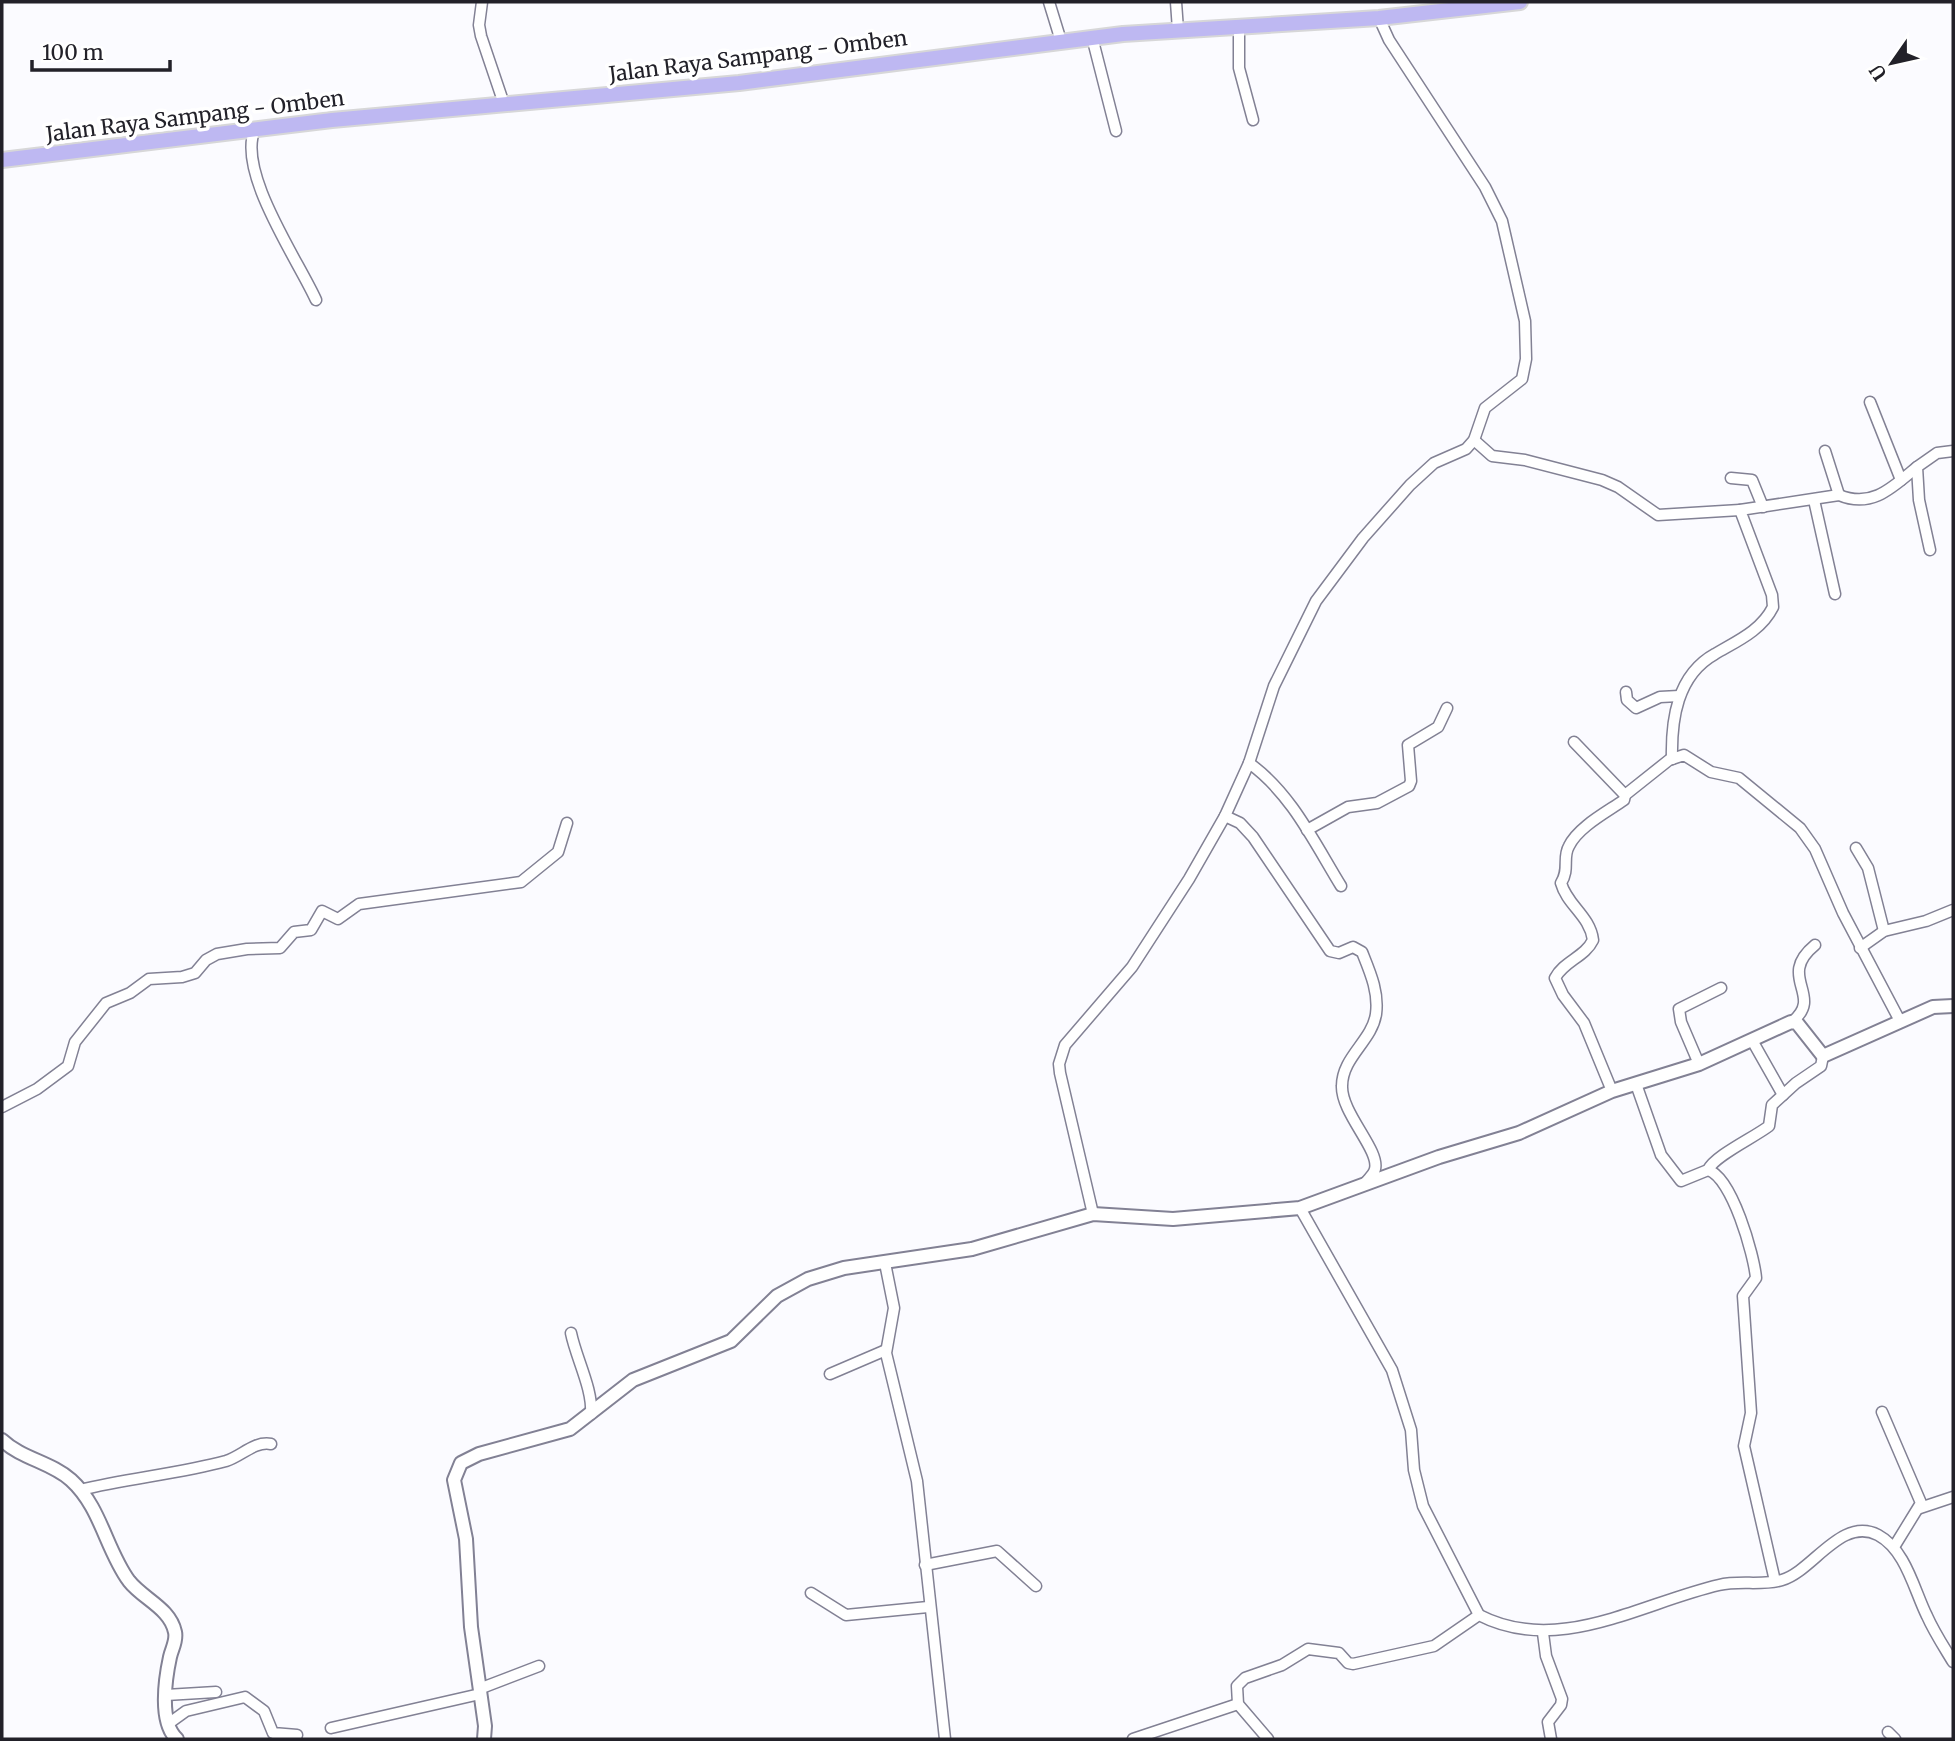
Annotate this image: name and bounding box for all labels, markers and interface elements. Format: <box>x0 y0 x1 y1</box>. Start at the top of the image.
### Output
street label: Jalan Raya Sampang - Omben <box>606 24 909 88</box>
scale bar <box>32 28 170 72</box>
north arrow <box>1857 28 1927 98</box>
text: 100 m <box>42 39 104 66</box>
text: U <box>1864 60 1892 85</box>
street label: Jalan Raya Sampang - Omben <box>43 84 346 148</box>

